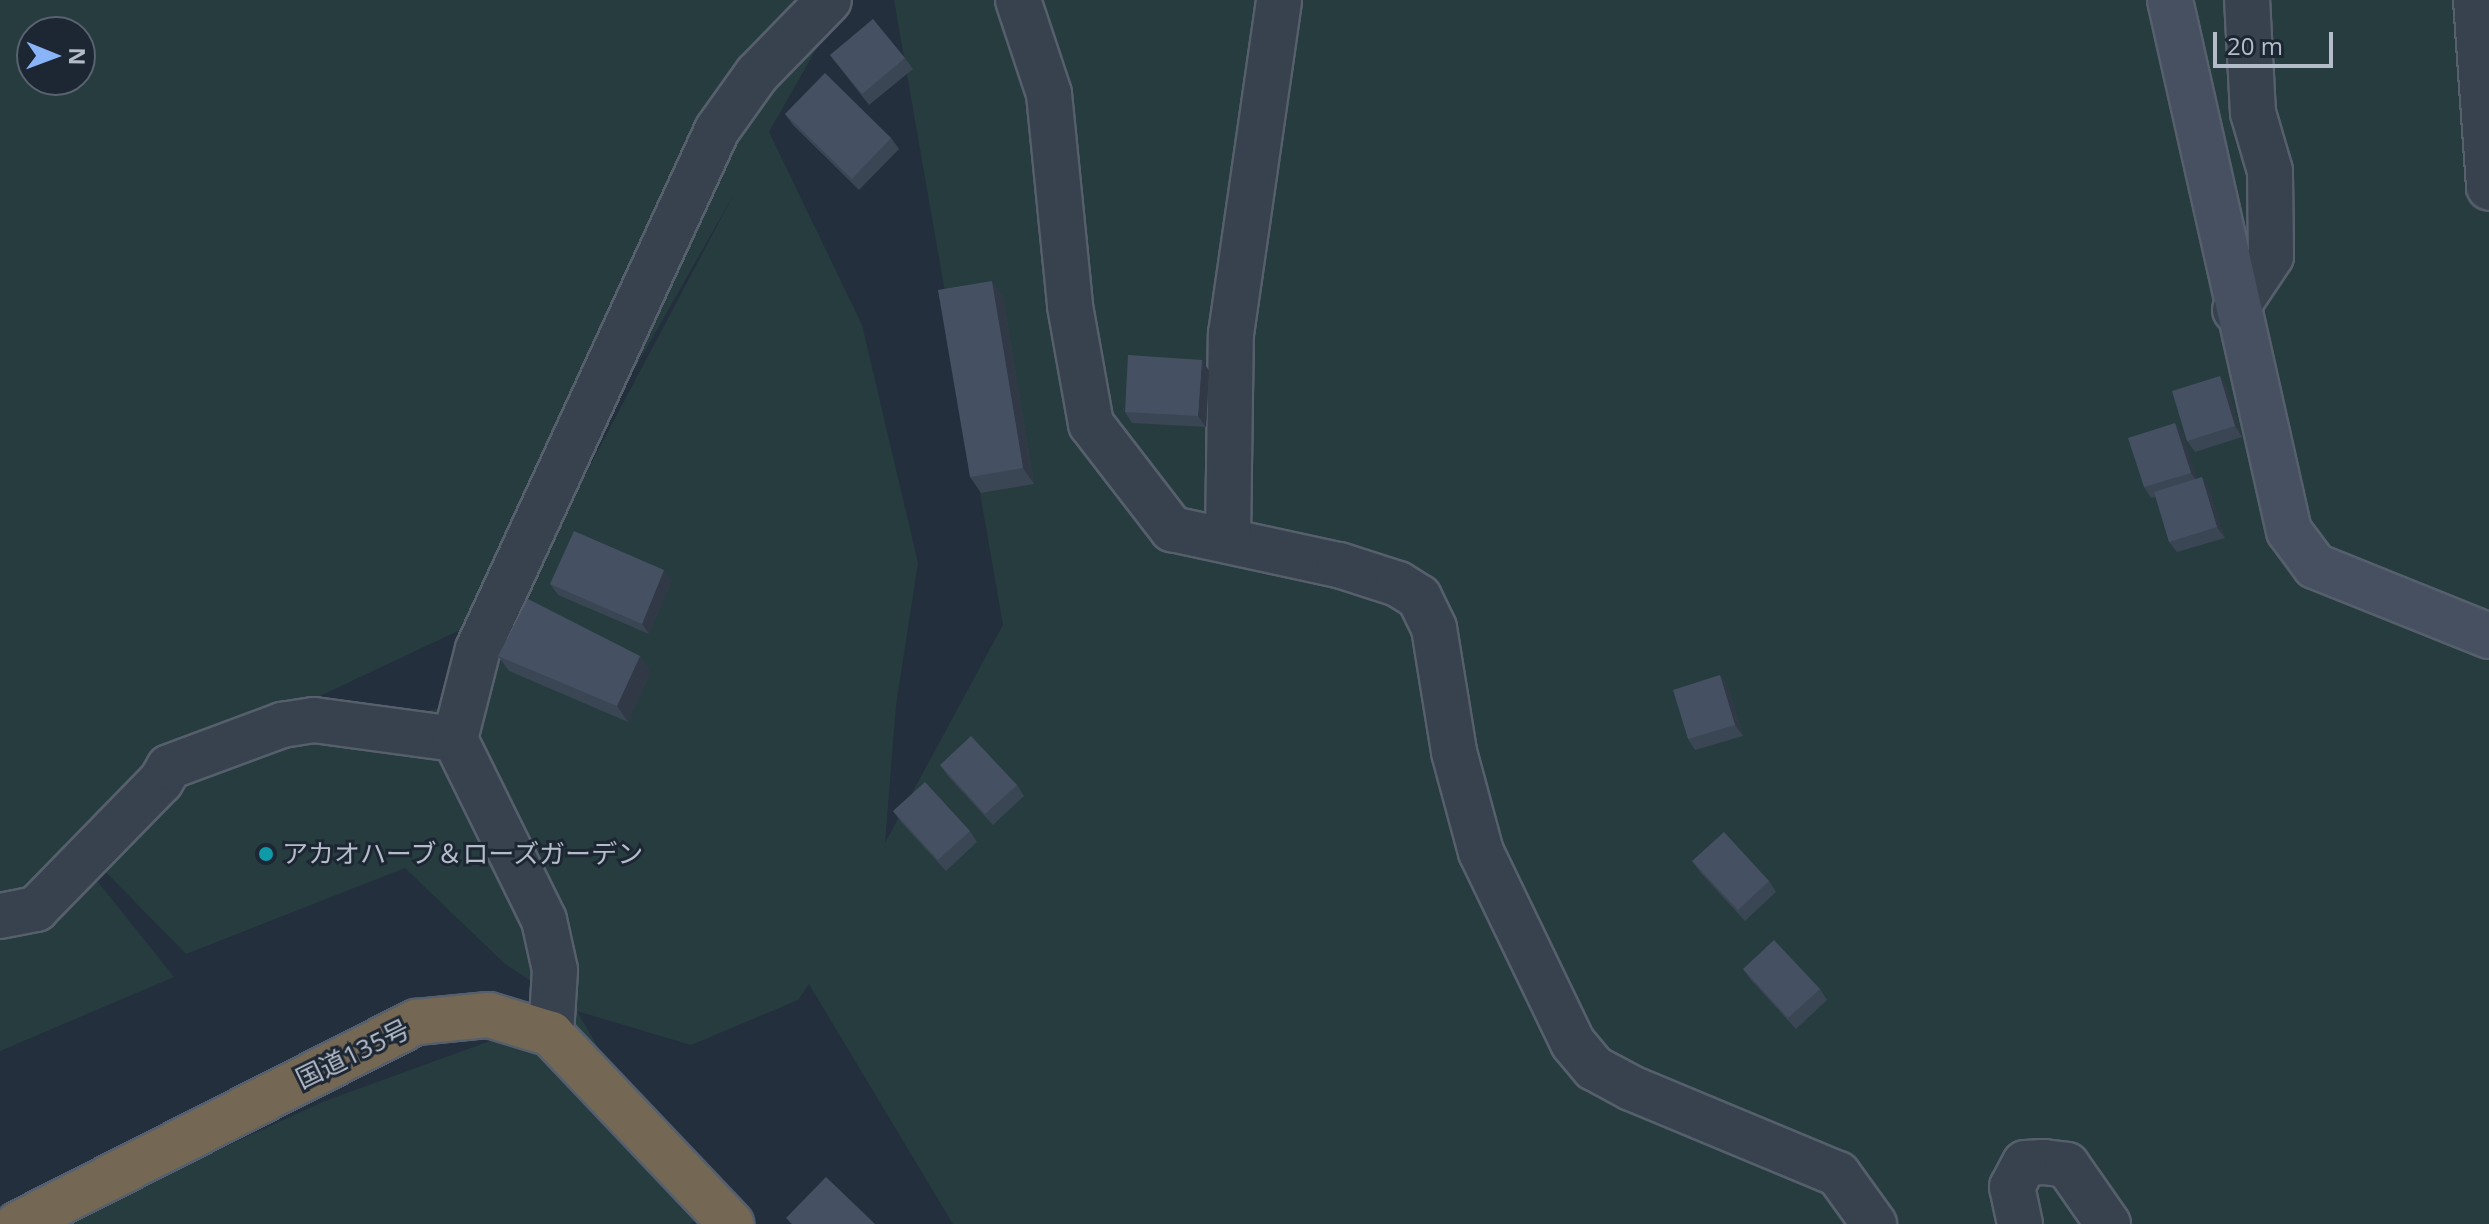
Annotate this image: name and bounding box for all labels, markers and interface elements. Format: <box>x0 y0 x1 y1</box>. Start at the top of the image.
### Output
north arrow <box>16 16 96 96</box>
scale bar <box>2217 16 2337 66</box>
text: 20 m <box>2227 29 2283 62</box>
text: N <box>63 47 93 66</box>
place label: アカオハーブ＆ローズガーデン <box>282 838 646 870</box>
marker: アカオハーブ＆ローズガーデン <box>257 845 275 863</box>
street label: 国道135号 <box>291 1013 415 1095</box>

